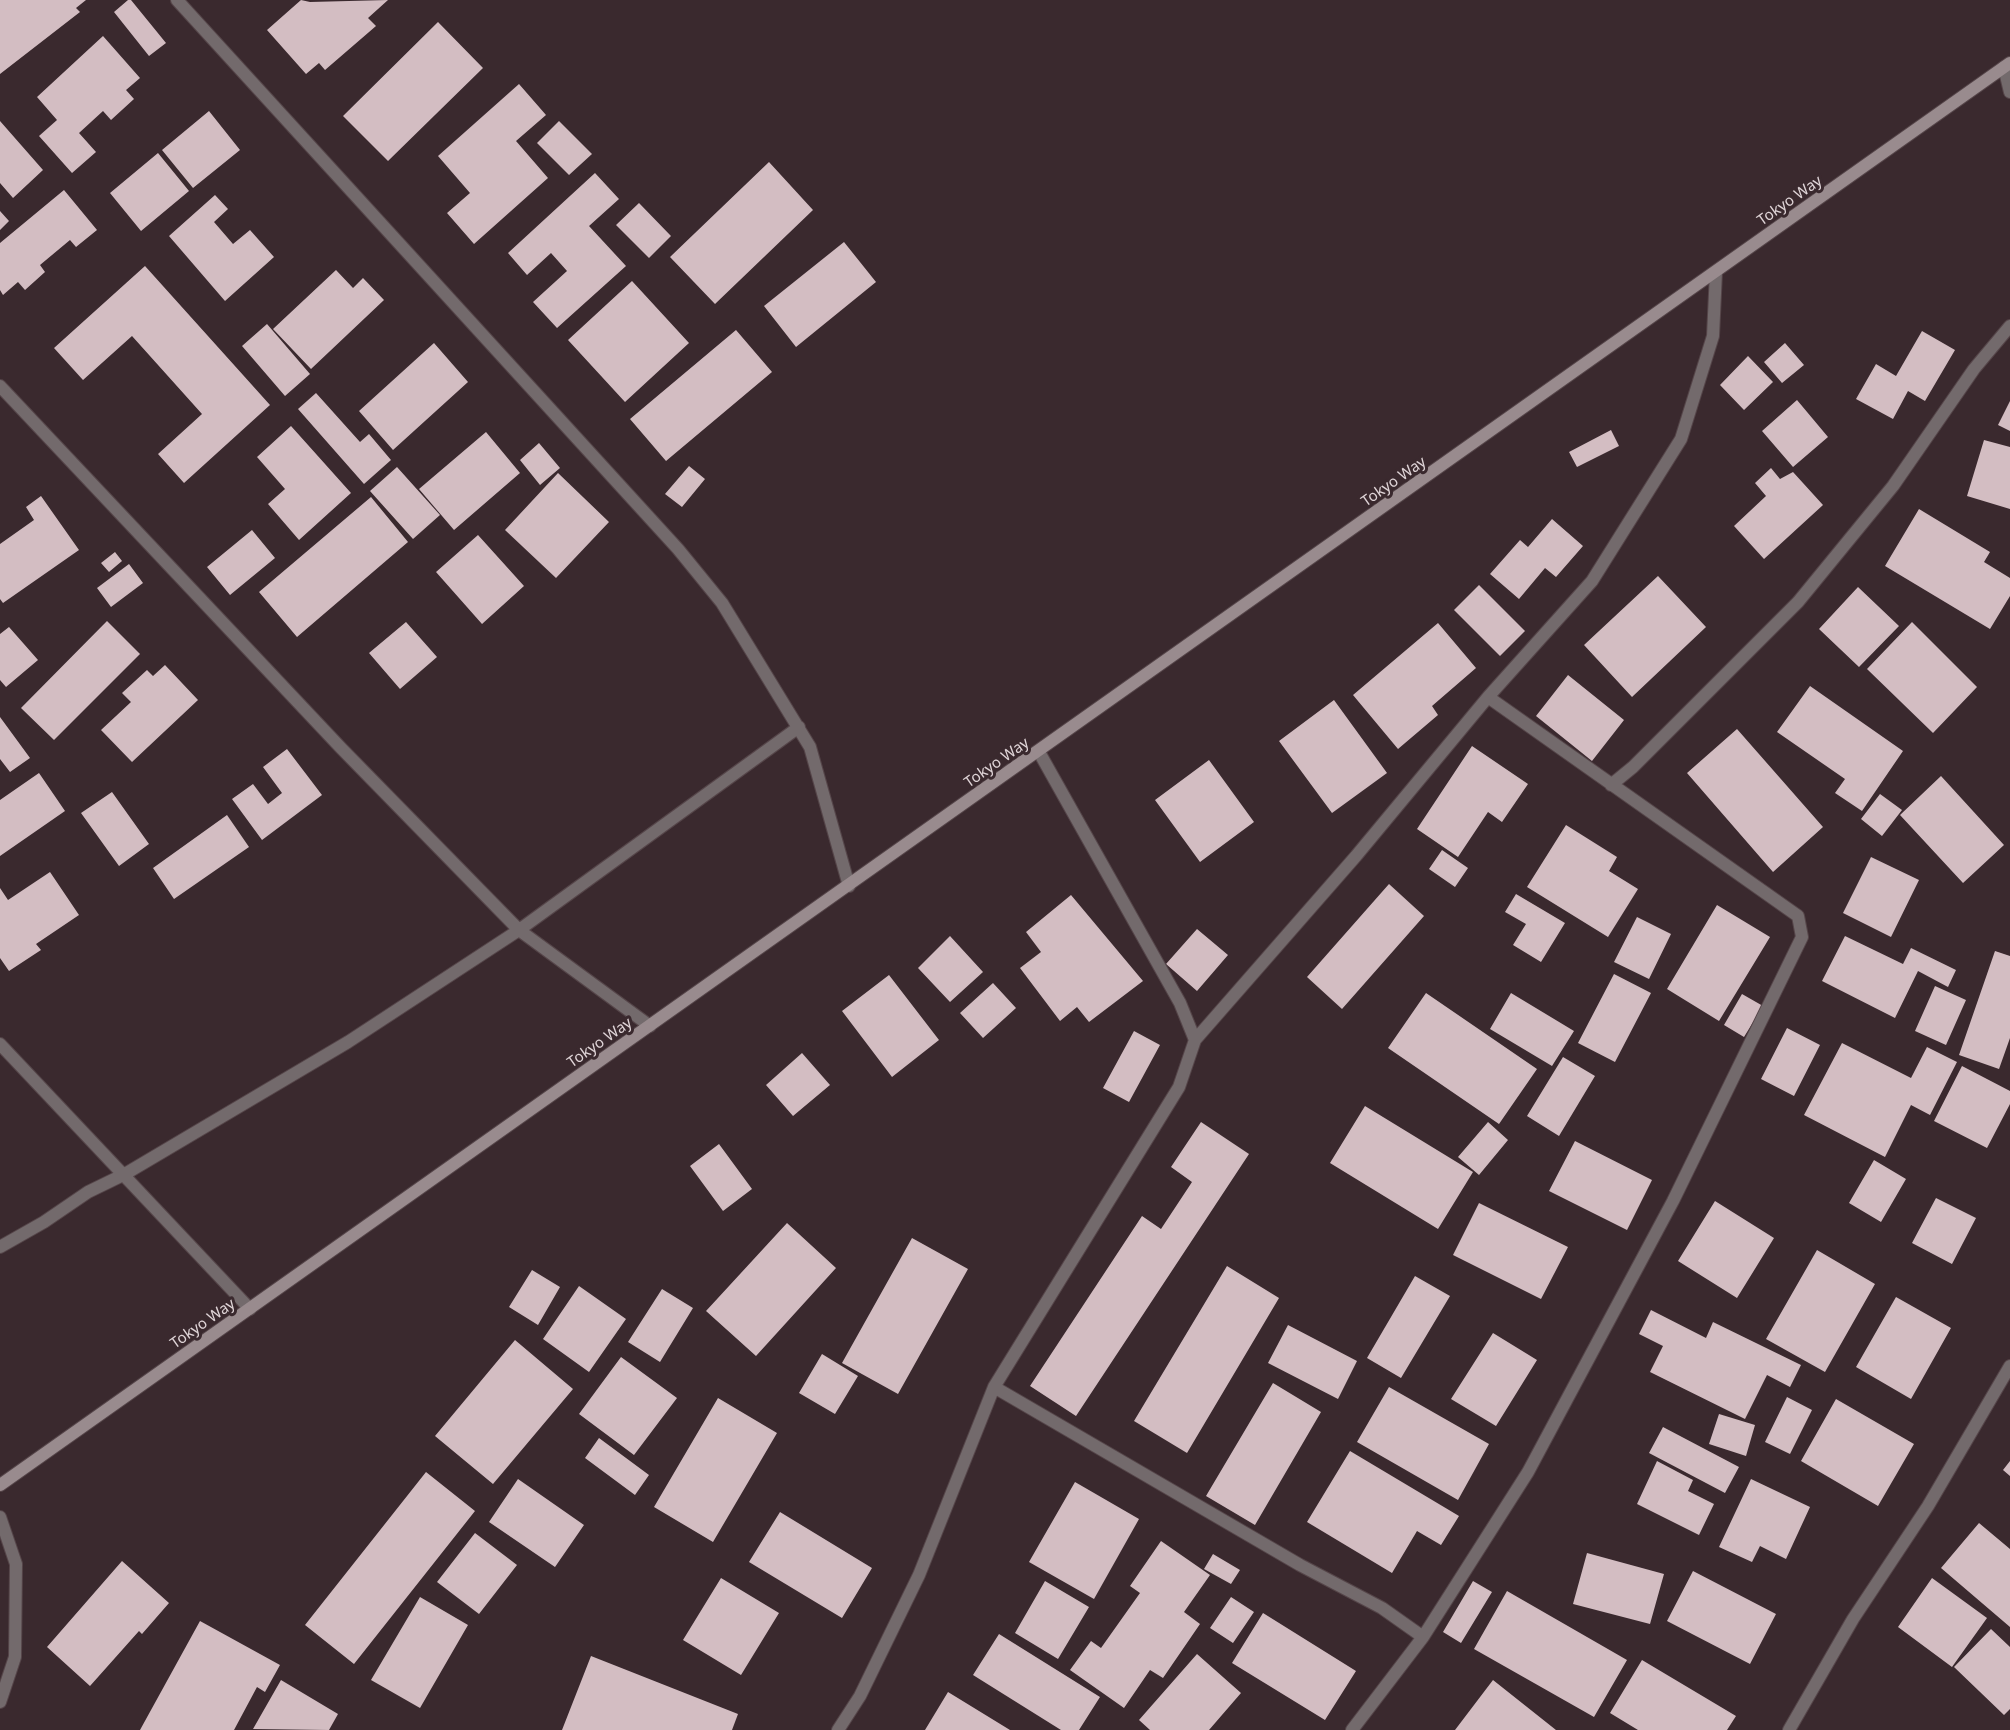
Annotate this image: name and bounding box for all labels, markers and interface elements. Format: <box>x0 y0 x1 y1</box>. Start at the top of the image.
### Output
street label: Tokyo Way <box>1754 172 1826 230</box>
street label: Tokyo Way <box>1358 453 1430 511</box>
street label: Tokyo Way <box>961 734 1033 792</box>
street label: Tokyo Way <box>564 1014 636 1072</box>
street label: Tokyo Way <box>167 1295 239 1353</box>

